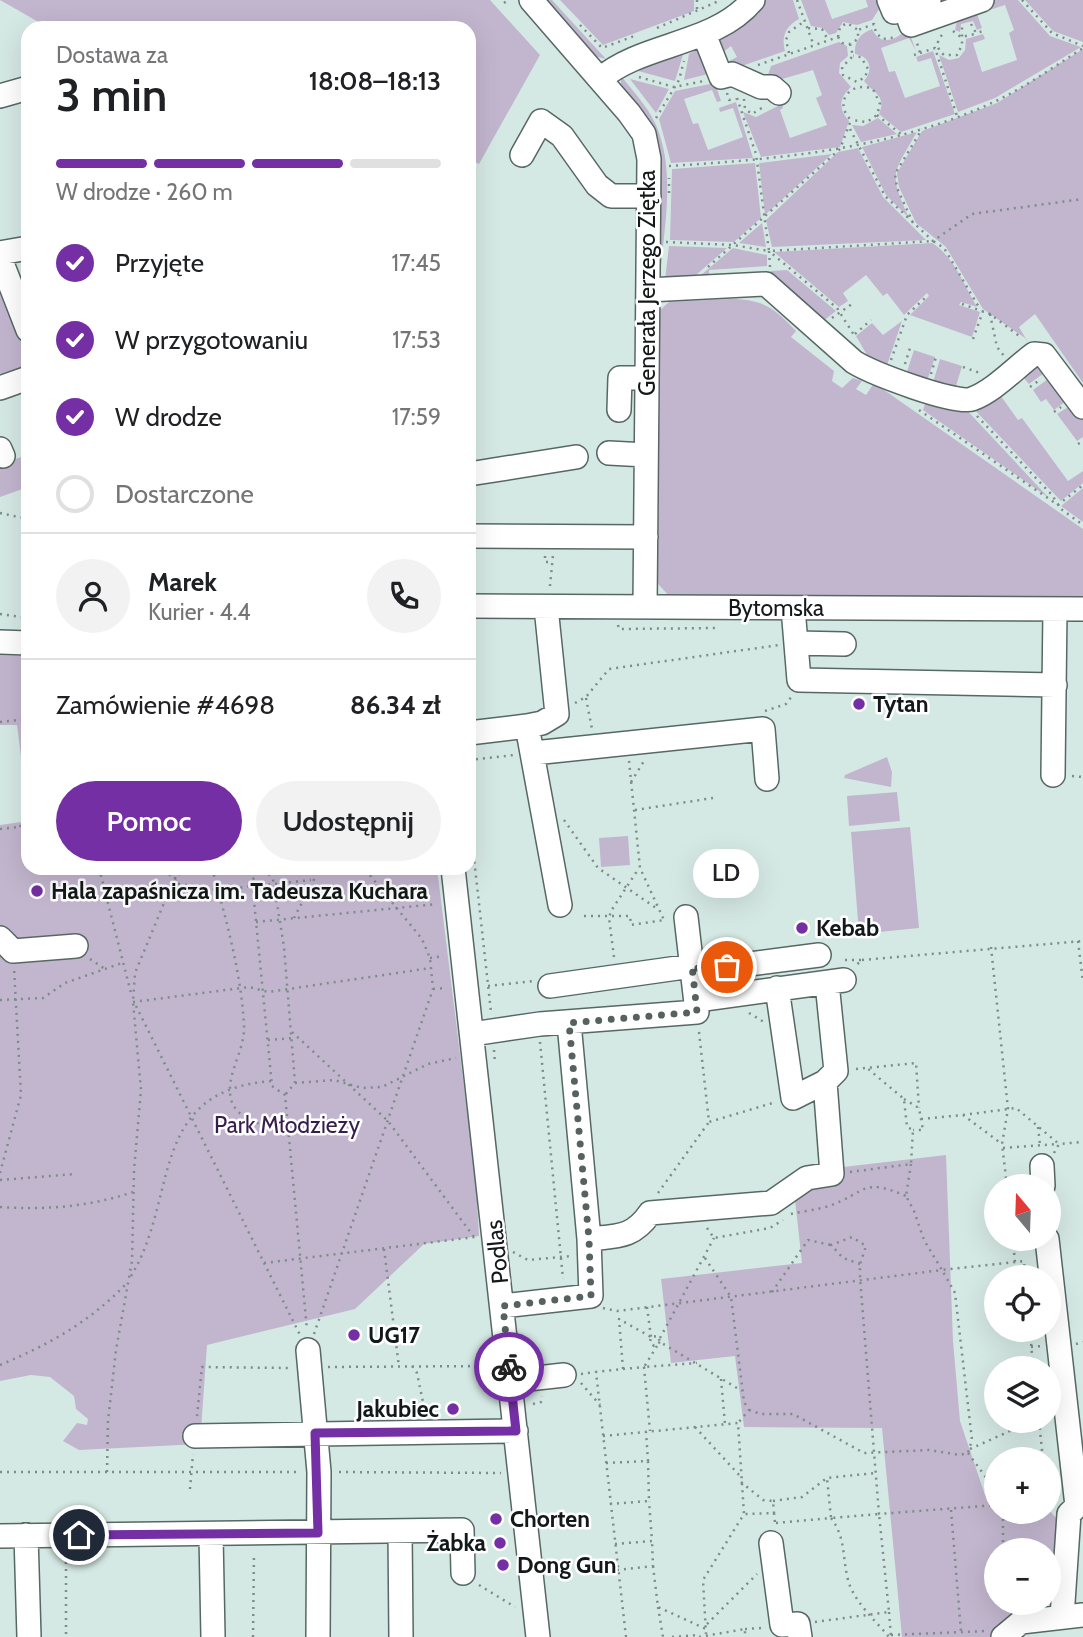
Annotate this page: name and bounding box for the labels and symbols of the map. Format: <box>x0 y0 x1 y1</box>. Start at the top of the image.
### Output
street label: Generała Jerzego Ziętka <box>633 170 661 396</box>
street label: Bytomska <box>728 594 824 622</box>
place label: Tytan <box>873 690 928 718</box>
marker: Tytan <box>851 696 867 712</box>
callout: LD <box>694 848 760 897</box>
place label: Hala zapaśnicza im. Tadeusza Kuchara <box>51 877 429 905</box>
marker: Hala zapaśnicza im. Tadeusza Kuchara <box>29 883 45 899</box>
place label: Kebab <box>816 914 879 942</box>
marker: Kebab <box>794 920 810 936</box>
pin <box>697 937 757 997</box>
park label: Park Młodzieży <box>214 1111 360 1139</box>
north arrow <box>984 1174 1060 1251</box>
street label: Podlas <box>480 1219 514 1285</box>
place label: UG17 <box>368 1321 420 1349</box>
marker: UG17 <box>346 1327 362 1343</box>
courier <box>474 1332 544 1402</box>
place label: Jakubiec <box>355 1395 439 1423</box>
marker: Jakubiec <box>445 1401 461 1417</box>
pin <box>49 1505 109 1565</box>
place label: Chorten <box>510 1505 590 1533</box>
marker: Chorten <box>488 1511 504 1527</box>
place label: Żabka <box>426 1529 487 1557</box>
marker: Żabka <box>492 1535 508 1551</box>
place label: Dong Gun <box>517 1551 616 1579</box>
marker: Dong Gun <box>495 1557 511 1573</box>

